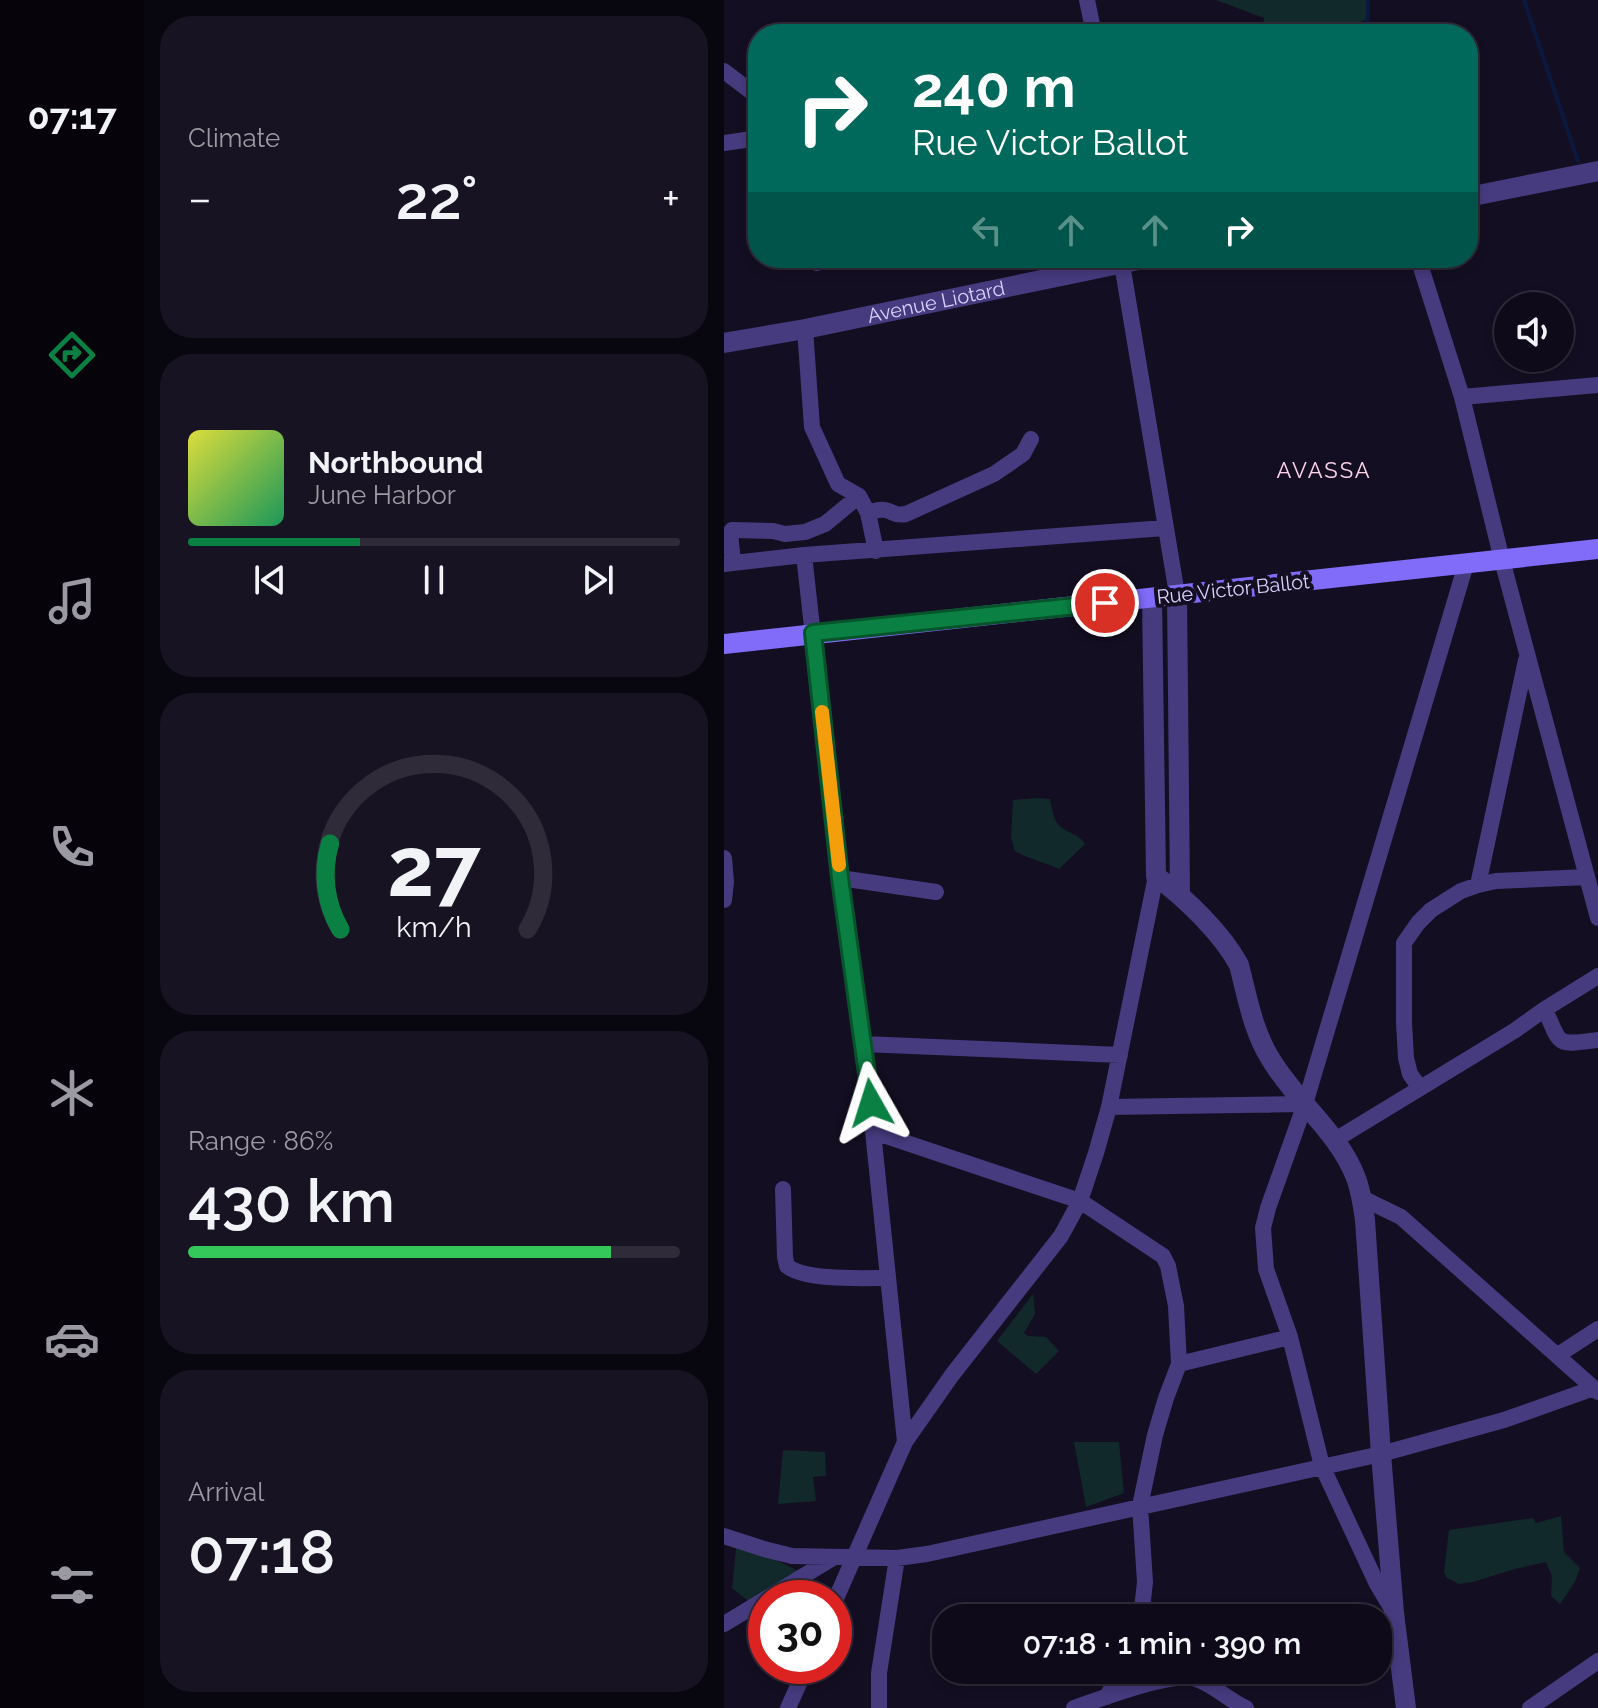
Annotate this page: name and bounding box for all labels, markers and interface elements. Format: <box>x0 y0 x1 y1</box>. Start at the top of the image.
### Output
text: 240 m <box>912 54 1076 120</box>
icon: right <box>780 56 884 160</box>
text: 07:17 <box>27 95 117 137</box>
text: Rue Victor Ballot <box>912 121 1188 163</box>
text: Climate <box>188 123 280 153</box>
text: 22° <box>396 163 478 233</box>
text: − <box>188 173 212 224</box>
text: + <box>662 173 680 224</box>
icon: left <box>965 208 1009 252</box>
icon: ahead <box>1049 208 1093 252</box>
icon: ahead <box>1133 208 1177 252</box>
icon: right <box>1217 208 1261 252</box>
street label: Avenue Liotard <box>865 276 1007 328</box>
map controls <box>1494 292 1574 372</box>
button: sound <box>1494 292 1574 372</box>
icon: directions <box>44 327 100 383</box>
text: Northbound <box>308 445 483 480</box>
district label: AVASSA <box>1276 457 1372 483</box>
text: June Harbor <box>308 480 456 510</box>
icon: previous <box>248 558 292 602</box>
icon: pause <box>412 558 456 602</box>
icon: next <box>576 558 620 602</box>
pin <box>1071 569 1139 637</box>
street label: Rue Victor Ballot <box>1155 569 1311 609</box>
icon: music <box>44 573 100 629</box>
icon: arrive <box>1083 581 1127 625</box>
text: 27 <box>387 818 481 915</box>
icon: phone <box>44 819 100 875</box>
text: km/h <box>396 910 472 944</box>
position arrow <box>829 1061 913 1145</box>
icon: climate <box>44 1065 100 1121</box>
text: Range · 86% <box>188 1126 333 1156</box>
text: 430 km <box>188 1166 395 1236</box>
icon: car <box>44 1311 100 1367</box>
text: Arrival <box>188 1477 264 1507</box>
text: 07:18 <box>188 1517 335 1587</box>
icon: filters <box>44 1557 100 1613</box>
speed limit sign: 30 <box>748 1580 852 1684</box>
text: 07:18 · 1 min · 390 m <box>1023 1626 1301 1661</box>

